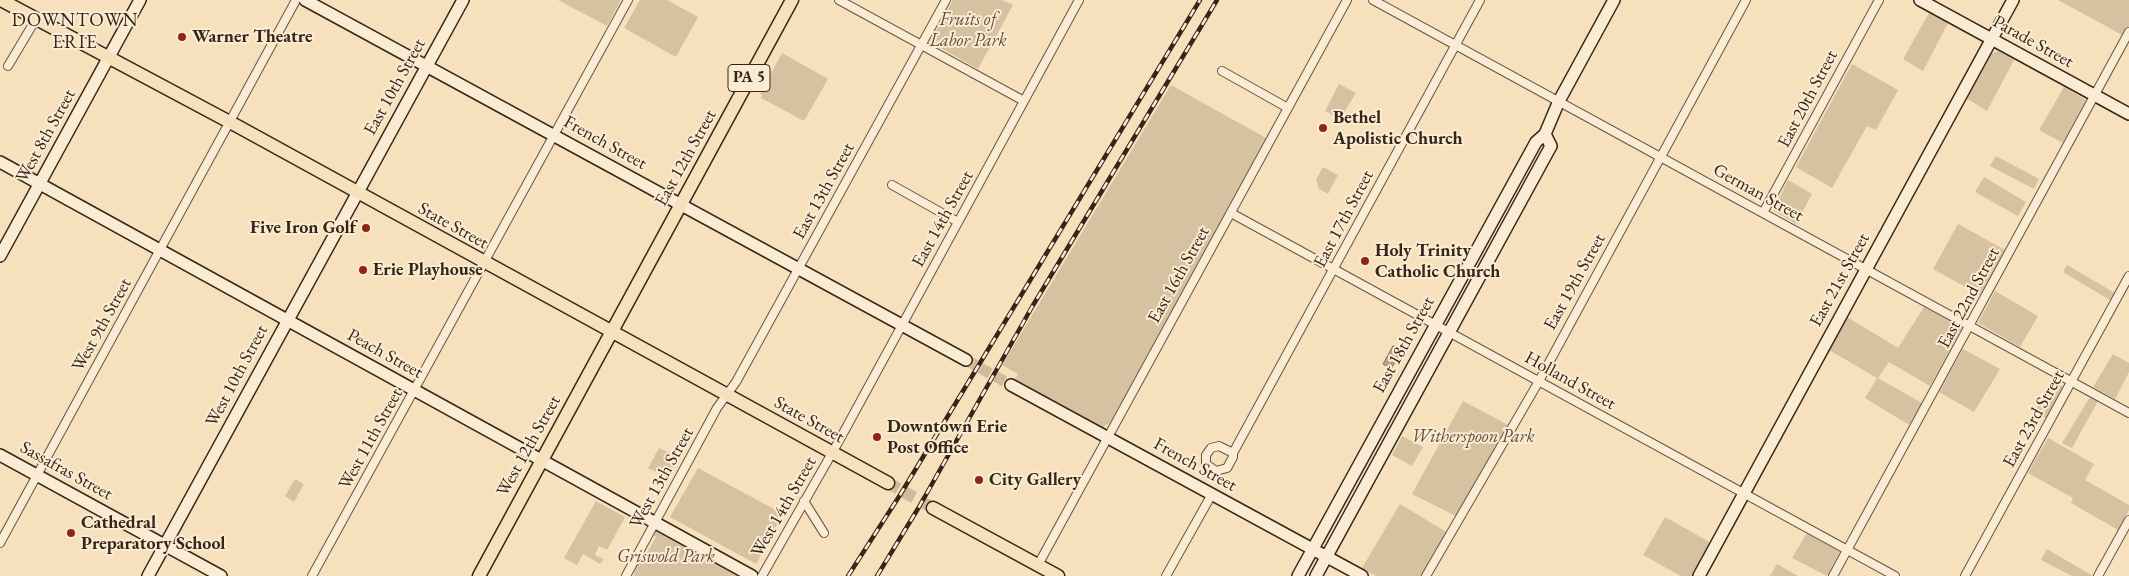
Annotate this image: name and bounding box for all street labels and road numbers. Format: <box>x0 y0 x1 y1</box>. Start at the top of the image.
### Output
street label: Parade Street <box>1989 11 2077 73</box>
street label: East 10th Street <box>360 35 430 139</box>
street label: East 20th Street <box>1773 47 1843 151</box>
road number: PA 5 <box>728 64 770 92</box>
street label: West 8th Street <box>11 86 81 186</box>
street label: East 12th Street <box>651 106 721 210</box>
street label: French Street <box>560 111 650 175</box>
street label: East 13th Street <box>789 139 859 243</box>
street label: German Street <box>1709 159 1807 227</box>
street label: East 14th Street <box>908 167 978 271</box>
street label: East 17th Street <box>1309 167 1379 271</box>
street label: State Street <box>414 198 492 254</box>
street label: East 16th Street <box>1144 223 1214 327</box>
street label: East 21st Street <box>1805 229 1875 331</box>
street label: East 19th Street <box>1540 230 1610 334</box>
street label: East 22nd Street <box>1933 244 2005 352</box>
street label: West 9th Street <box>67 275 137 375</box>
street label: East 18th Street <box>1369 293 1439 397</box>
street label: West 10th Street <box>201 321 273 431</box>
street label: Peach Street <box>343 324 427 384</box>
street label: Holland Street <box>1521 347 1619 415</box>
street label: East 23rd Street <box>1998 367 2070 471</box>
street label: West 11th Street <box>334 385 408 493</box>
street label: West 12th Street <box>492 392 566 500</box>
street label: State Street <box>770 392 848 448</box>
street label: West 13th Street <box>625 424 699 532</box>
street label: French Street <box>1150 433 1240 497</box>
street label: Sassafras Street <box>16 437 116 505</box>
street label: West 14th Street <box>747 453 821 561</box>

